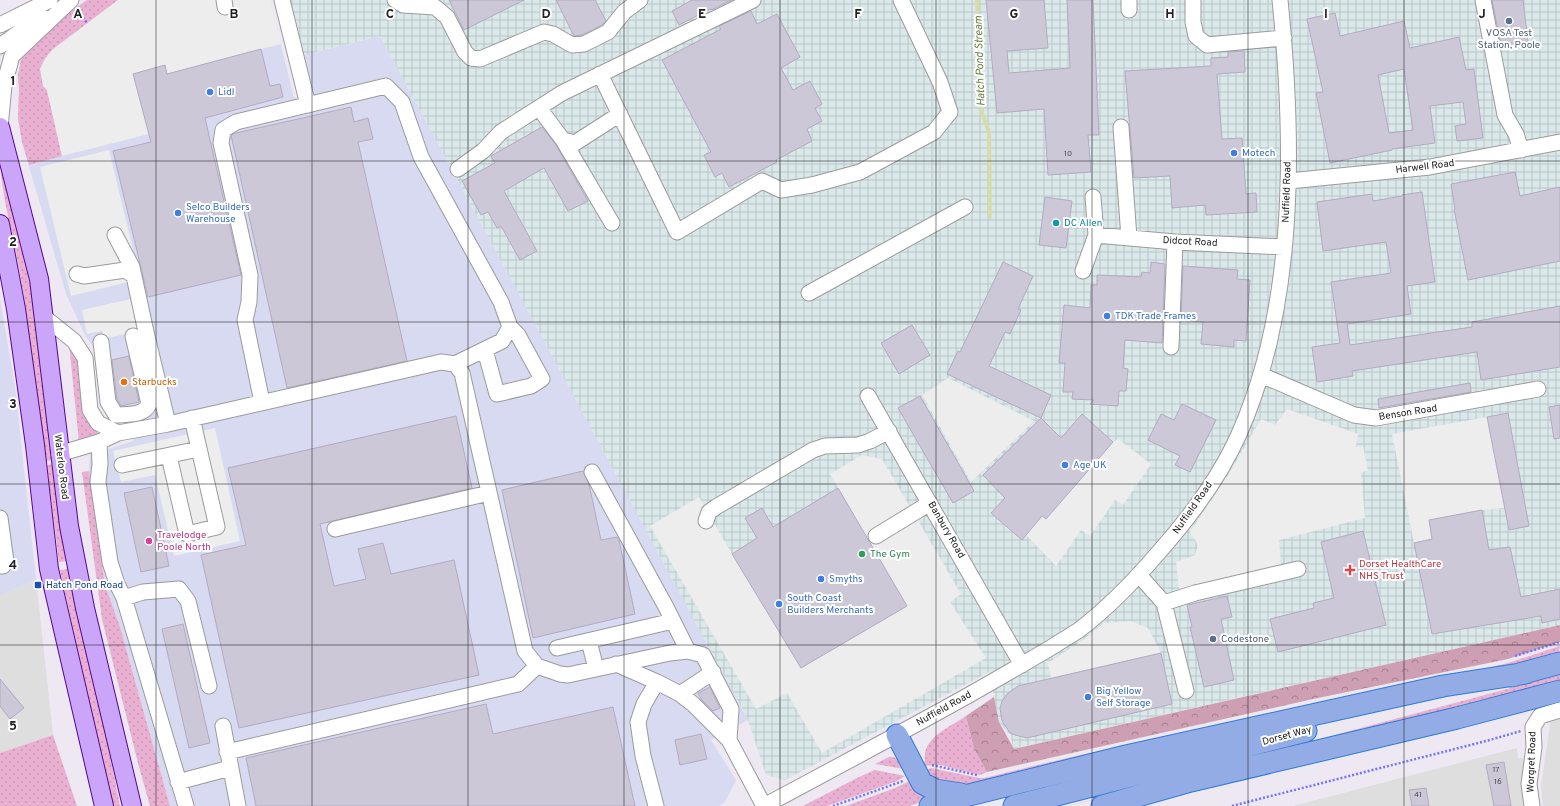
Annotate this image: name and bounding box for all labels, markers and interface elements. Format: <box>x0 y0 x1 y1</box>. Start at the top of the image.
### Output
text: A <box>73 7 83 23</box>
text: B <box>230 7 239 23</box>
text: C <box>386 7 394 23</box>
text: D <box>541 7 551 23</box>
text: E <box>698 7 706 23</box>
text: F <box>854 7 862 23</box>
text: G <box>1010 7 1019 23</box>
text: H <box>1165 7 1175 23</box>
text: I <box>1324 7 1328 23</box>
text: J <box>1478 7 1486 23</box>
water label: Hatch Pond Stream <box>971 16 989 106</box>
marker: VOSA Test Station, Poole <box>1504 16 1514 26</box>
place label: VOSA Test Station, Poole <box>1478 27 1540 52</box>
text: 1 <box>10 74 16 90</box>
place label: Lidl <box>218 86 234 99</box>
marker: Lidl <box>205 87 215 97</box>
place label: Motech <box>1242 147 1275 160</box>
marker: Motech <box>1229 148 1239 158</box>
house number: 10 <box>1064 149 1072 159</box>
street label: Harwell Road <box>1395 157 1455 177</box>
street label: Nuffield Road <box>1279 161 1295 223</box>
place label: Selco Builders Warehouse <box>186 201 250 226</box>
marker: Selco Builders Warehouse <box>173 208 183 218</box>
place label: DC Allen <box>1064 217 1102 230</box>
marker: DC Allen <box>1051 218 1061 228</box>
street label: Didcot Road <box>1162 234 1218 250</box>
text: 2 <box>9 235 17 251</box>
place label: TDK Trade Frames <box>1115 310 1196 323</box>
marker: TDK Trade Frames <box>1102 311 1112 321</box>
place label: Starbucks <box>132 376 177 389</box>
marker: Starbucks <box>119 377 129 387</box>
text: 3 <box>9 397 17 413</box>
street label: Benson Road <box>1378 402 1438 424</box>
street label: Waterloo Road <box>51 434 71 500</box>
place label: Age UK <box>1073 459 1107 472</box>
marker: Age UK <box>1060 460 1070 470</box>
street label: Nuffield Road <box>1170 479 1216 537</box>
street label: Banbury Road <box>924 499 968 561</box>
place label: Travelodge Poole North <box>157 529 211 554</box>
marker: Travelodge Poole North <box>144 536 154 546</box>
place label: The Gym <box>870 548 910 561</box>
marker: The Gym <box>857 549 867 559</box>
text: 4 <box>9 558 17 574</box>
place label: Dorset HealthCare NHS Trust <box>1359 558 1441 583</box>
marker: Dorset HealthCare NHS Trust <box>1344 564 1356 576</box>
place label: Smyths <box>829 573 863 586</box>
marker: Smyths <box>816 574 826 584</box>
place label: Hatch Pond Road <box>46 579 123 592</box>
marker: Hatch Pond Road <box>33 580 43 590</box>
place label: South Coast Builders Merchants <box>787 592 874 617</box>
marker: South Coast Builders Merchants <box>774 599 784 609</box>
place label: Codestone <box>1221 633 1269 646</box>
marker: Codestone <box>1208 634 1218 644</box>
place label: Big Yellow Self Storage <box>1096 685 1151 710</box>
street label: Nuffield Road <box>914 688 974 730</box>
marker: Big Yellow Self Storage <box>1083 692 1093 702</box>
text: 5 <box>9 719 17 735</box>
street label: Dorset Way <box>1261 723 1313 749</box>
street label: Worgret Road <box>1524 731 1540 793</box>
house number: 17 <box>1492 765 1500 775</box>
house number: 16 <box>1494 777 1502 787</box>
house number: 41 <box>1414 790 1422 800</box>

